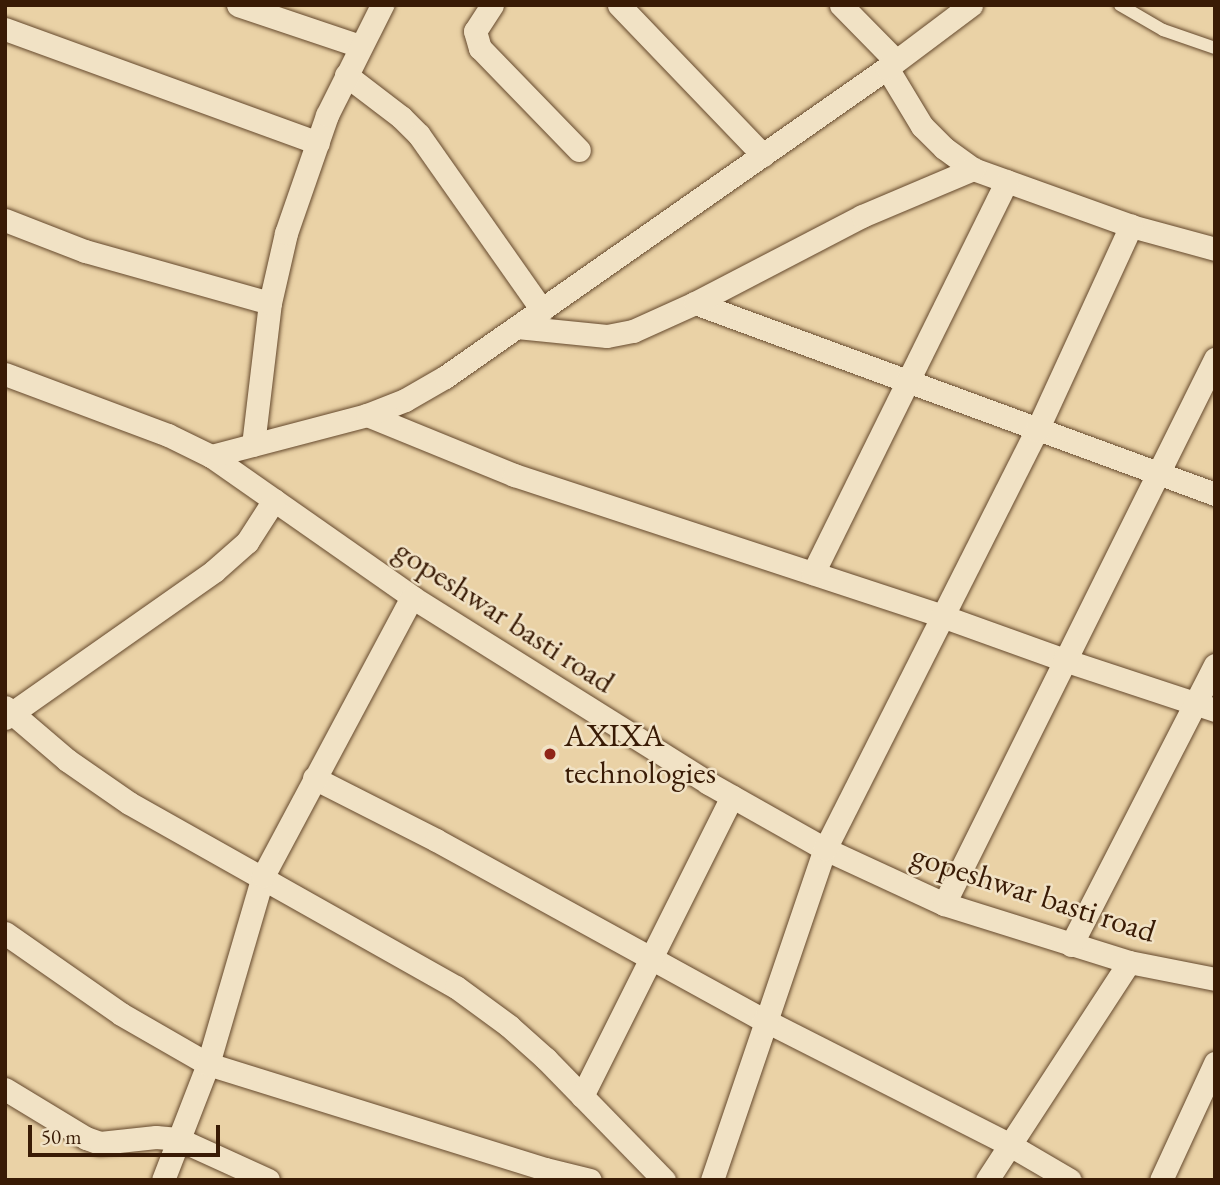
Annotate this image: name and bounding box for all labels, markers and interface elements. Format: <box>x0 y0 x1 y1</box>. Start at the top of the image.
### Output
street label: gopeshwar basti road <box>388 531 622 701</box>
place label: AXIXA technologies <box>564 717 716 792</box>
marker: AXIXA technologies <box>542 746 558 762</box>
street label: gopeshwar basti road <box>907 835 1161 951</box>
scale bar <box>32 1112 224 1156</box>
text: 50 m <box>41 1123 82 1150</box>

